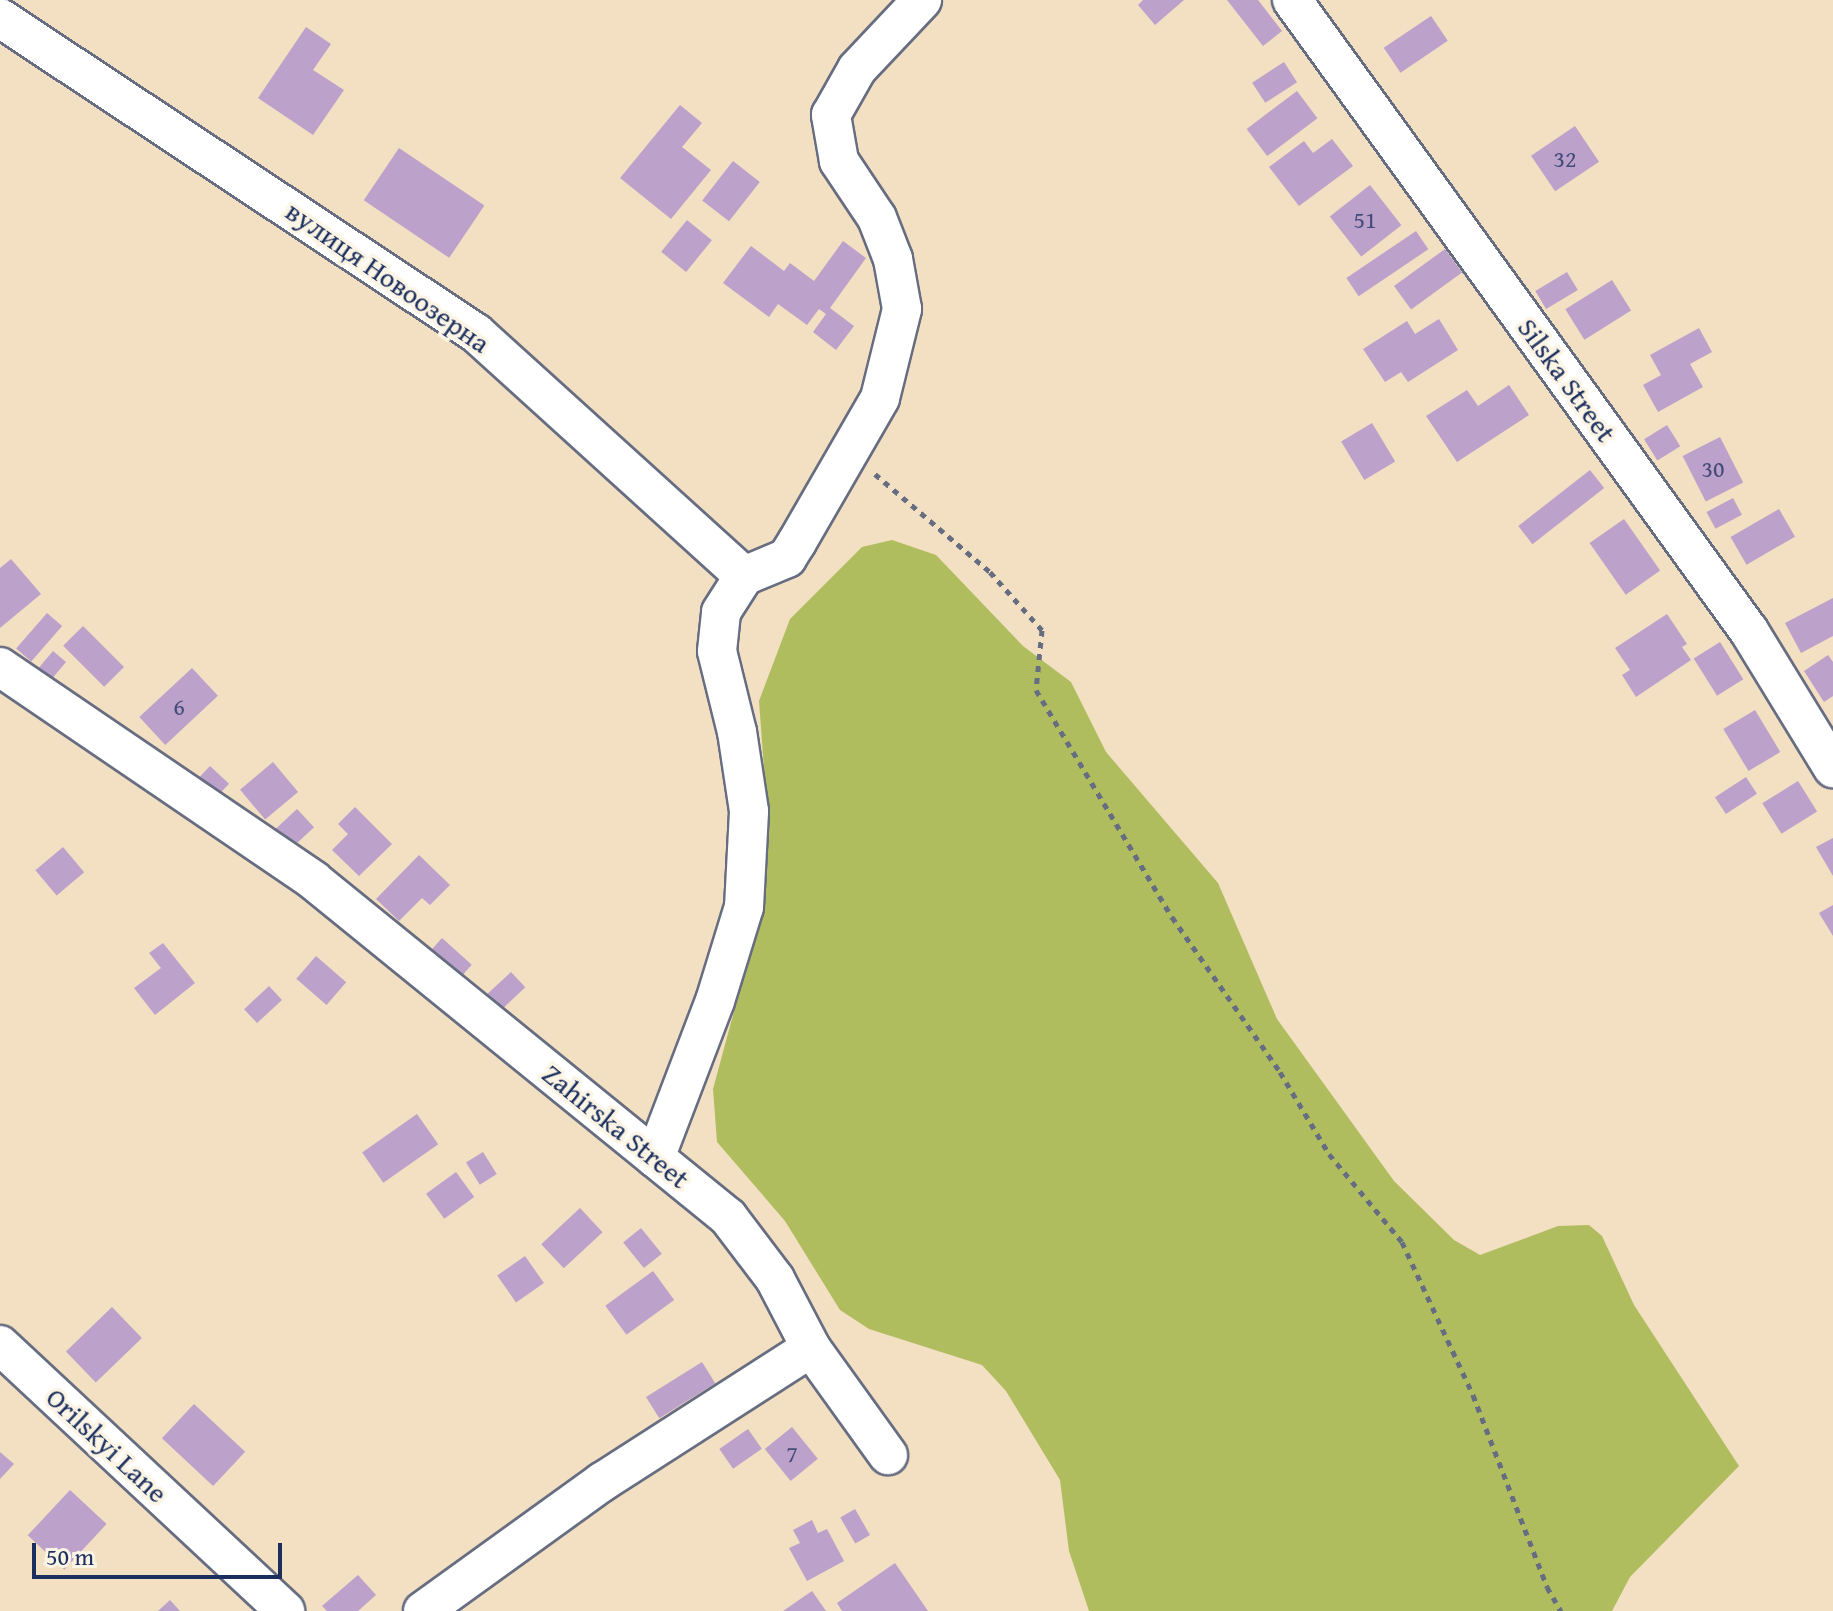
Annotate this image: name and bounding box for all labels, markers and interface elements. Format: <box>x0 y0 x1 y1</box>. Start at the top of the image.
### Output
house number: 32 <box>1553 145 1577 173</box>
street label: вулиця Новоозерна <box>280 194 496 360</box>
house number: 51 <box>1353 206 1377 234</box>
street label: Silska Street <box>1511 311 1623 449</box>
house number: 30 <box>1701 455 1725 483</box>
house number: 6 <box>173 693 185 721</box>
street label: Zahirska Street <box>536 1057 696 1195</box>
street label: Orilskyi Lane <box>39 1380 175 1510</box>
house number: 7 <box>786 1440 798 1468</box>
scale bar <box>36 1527 286 1577</box>
text: 50 m <box>46 1539 94 1574</box>

